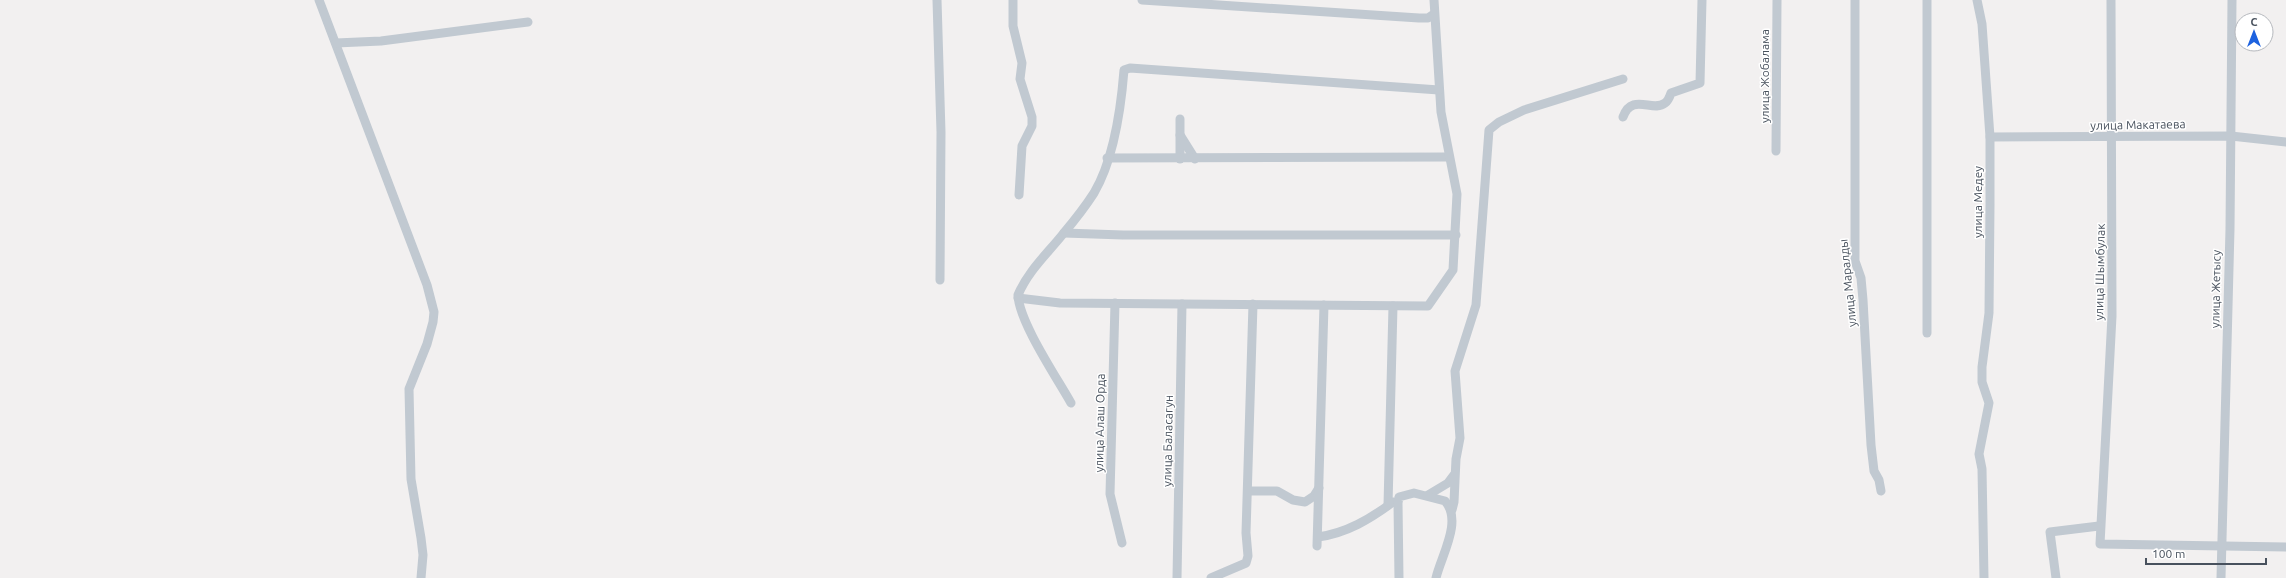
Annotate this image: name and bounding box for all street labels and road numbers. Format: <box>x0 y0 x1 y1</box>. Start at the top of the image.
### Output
street label: улица Жобалама <box>1758 29 1771 123</box>
street label: улица Макатаева <box>2090 117 2186 132</box>
street label: улица Медеу <box>1971 166 1984 238</box>
street label: улица Шымбулак <box>2092 223 2107 321</box>
street label: улица Маралды <box>1836 238 1859 328</box>
street label: улица Жетысу <box>2208 250 2223 328</box>
street label: улица Алаш Орда <box>1092 373 1107 473</box>
street label: улица Баласагун <box>1160 395 1175 487</box>

